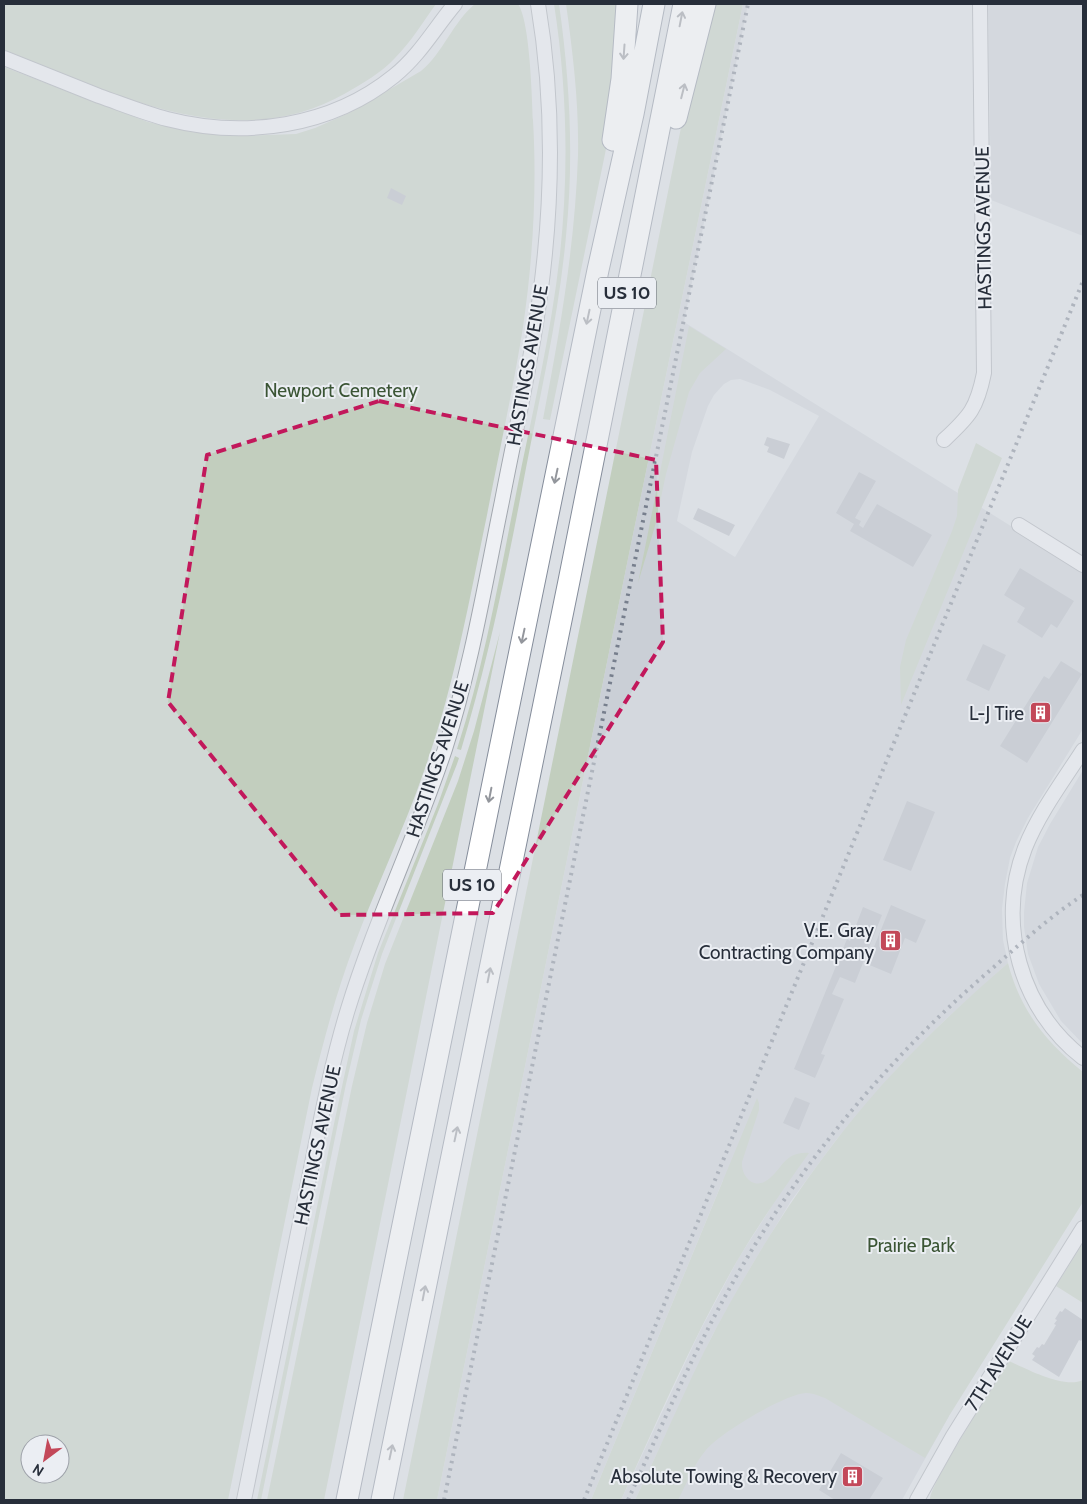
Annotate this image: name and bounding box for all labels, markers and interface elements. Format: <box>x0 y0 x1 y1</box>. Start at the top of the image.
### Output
one-way arrow <box>677 11 687 27</box>
one-way arrow <box>619 44 628 60</box>
one-way arrow <box>679 83 688 99</box>
street label: HASTINGS AVENUE <box>971 146 996 310</box>
road number: US 10 <box>598 278 656 308</box>
street label: HASTINGS AVENUE <box>502 283 553 447</box>
one-way arrow <box>583 309 593 325</box>
park label: Newport Cemetery <box>264 379 418 402</box>
one-way arrow <box>550 468 560 484</box>
one-way arrow <box>518 627 527 643</box>
street label: HASTINGS AVENUE <box>401 678 474 840</box>
building icon: L-J Tire <box>1028 701 1052 725</box>
place label: L-J Tire <box>969 702 1024 725</box>
one-way arrow <box>485 786 495 802</box>
road number: US 10 <box>443 870 501 900</box>
place label: V.E. Gray Contracting Company <box>699 919 874 964</box>
building icon: V.E. Gray Contracting Company <box>878 929 902 953</box>
one-way arrow <box>484 967 494 983</box>
street label: HASTINGS AVENUE <box>289 1063 346 1227</box>
one-way arrow <box>452 1126 461 1142</box>
park label: Prairie Park <box>867 1234 955 1257</box>
one-way arrow <box>419 1286 429 1302</box>
street label: 7TH AVENUE <box>960 1311 1037 1415</box>
north arrow <box>20 1434 70 1484</box>
one-way arrow <box>387 1445 397 1461</box>
text: N <box>29 1460 47 1480</box>
building icon: Absolute Towing & Recovery <box>841 1464 865 1488</box>
place label: Absolute Towing & Recovery <box>611 1465 837 1488</box>

